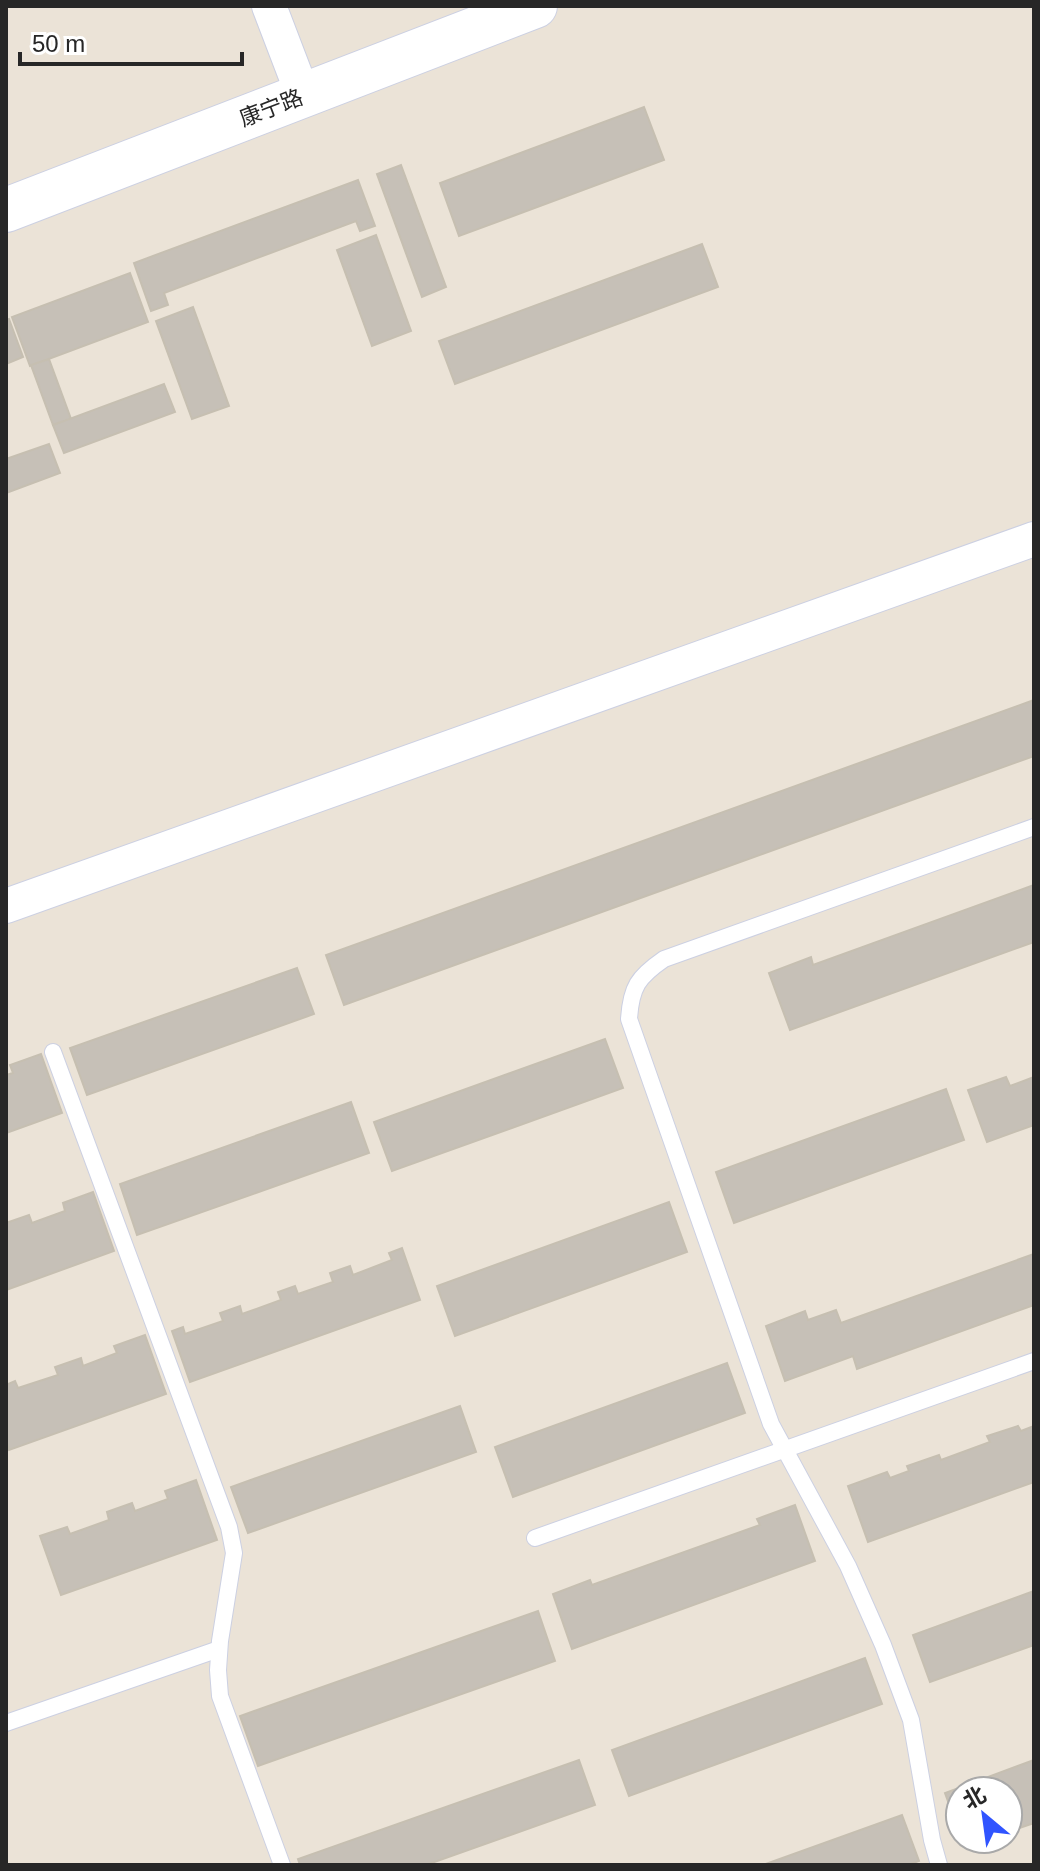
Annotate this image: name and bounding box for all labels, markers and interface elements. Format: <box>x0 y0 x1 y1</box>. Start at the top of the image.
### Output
scale bar <box>20 16 242 66</box>
text: 50 m <box>32 30 85 57</box>
street label: 康宁路 <box>236 85 306 131</box>
north arrow <box>944 1775 1024 1855</box>
text: 北 <box>959 1782 990 1814</box>

